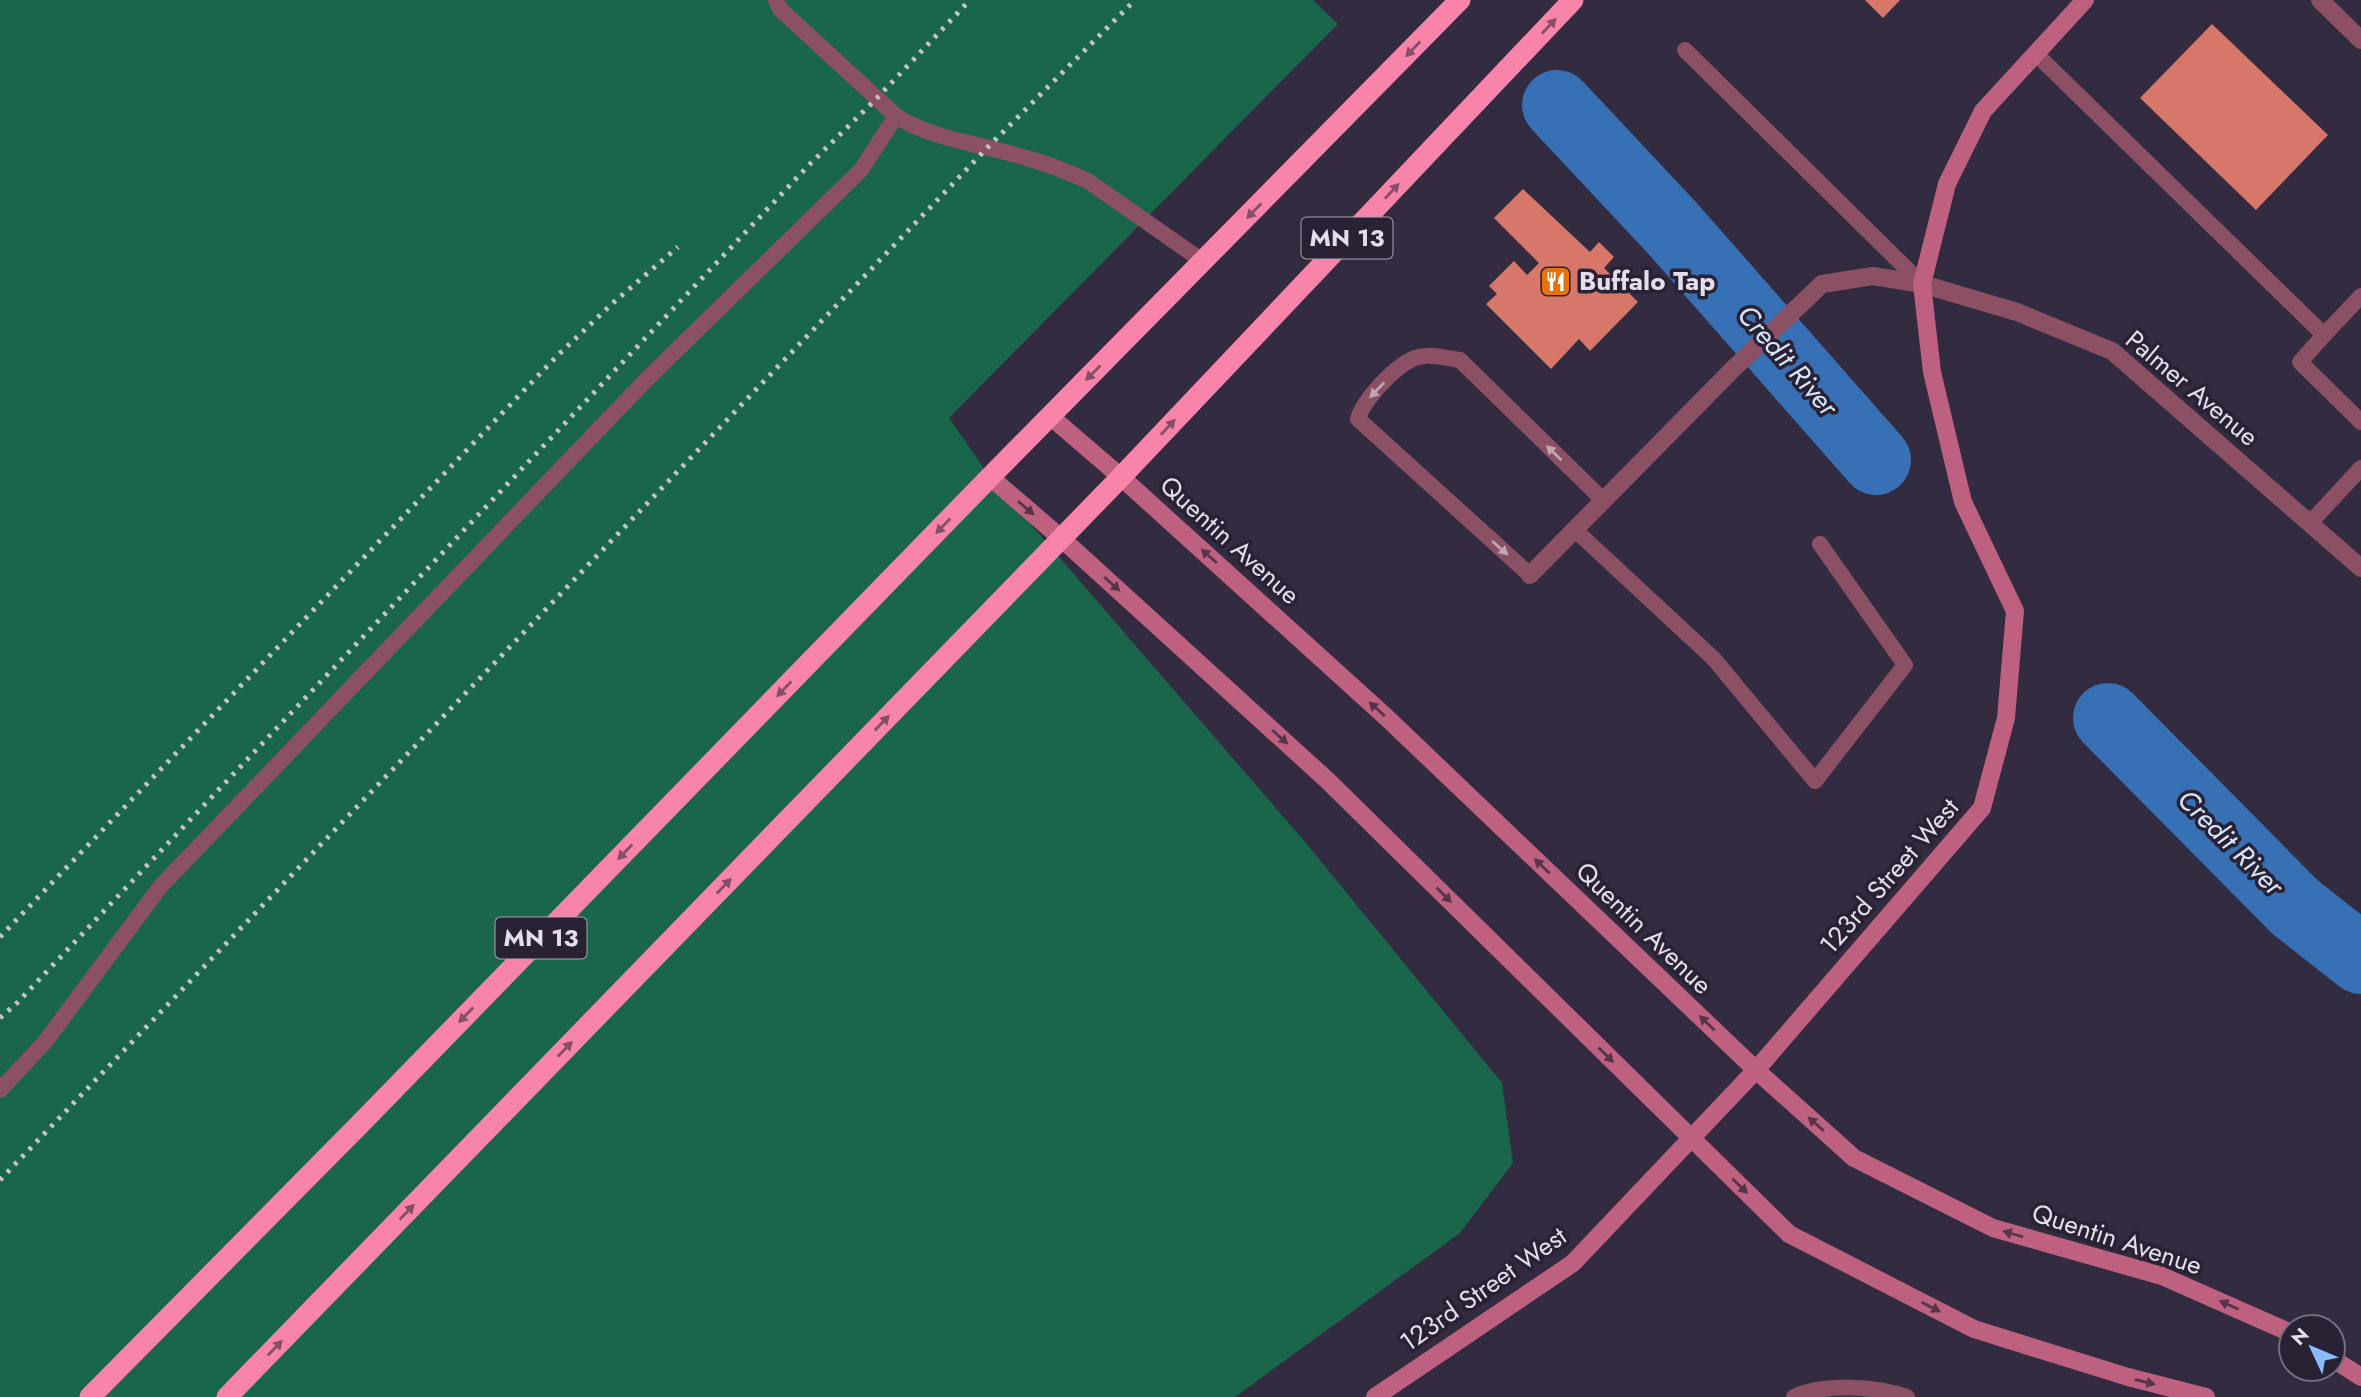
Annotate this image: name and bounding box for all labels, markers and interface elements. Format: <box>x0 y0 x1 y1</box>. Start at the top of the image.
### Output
one-way arrow <box>1540 18 1556 35</box>
one-way arrow <box>1405 40 1421 57</box>
one-way arrow <box>1384 183 1400 200</box>
one-way arrow <box>1245 203 1262 220</box>
road number: MN 13 <box>1302 218 1392 258</box>
place label: Buffalo Tap <box>1579 262 1715 300</box>
restaurant icon: Buffalo Tap <box>1539 264 1573 298</box>
water label: Credit River <box>1727 296 1849 426</box>
street label: Palmer Avenue <box>2117 321 2267 455</box>
one-way arrow <box>1086 364 1102 381</box>
one-way arrow <box>1370 381 1386 398</box>
one-way arrow <box>1160 419 1176 436</box>
one-way arrow <box>1546 444 1563 461</box>
street label: Quentin Avenue <box>1152 467 1308 613</box>
one-way arrow <box>1017 500 1034 515</box>
one-way arrow <box>935 517 951 534</box>
one-way arrow <box>1491 540 1509 556</box>
one-way arrow <box>1201 549 1218 565</box>
one-way arrow <box>1103 576 1121 592</box>
one-way arrow <box>776 680 792 697</box>
one-way arrow <box>1369 702 1386 718</box>
one-way arrow <box>874 715 890 732</box>
one-way arrow <box>1271 729 1289 745</box>
water label: Credit River <box>2168 780 2294 906</box>
street label: 123rd Street West <box>1810 789 1968 962</box>
one-way arrow <box>618 843 634 860</box>
street label: Quentin Avenue <box>1567 853 1721 1003</box>
one-way arrow <box>1534 859 1551 875</box>
one-way arrow <box>715 878 731 895</box>
one-way arrow <box>1435 886 1451 903</box>
road number: MN 13 <box>496 918 586 958</box>
one-way arrow <box>459 1006 475 1023</box>
one-way arrow <box>1699 1016 1716 1032</box>
one-way arrow <box>557 1041 573 1058</box>
one-way arrow <box>1597 1046 1614 1063</box>
one-way arrow <box>1807 1116 1825 1132</box>
one-way arrow <box>1731 1178 1748 1194</box>
street label: Quentin Avenue <box>2027 1194 2207 1284</box>
one-way arrow <box>398 1204 415 1221</box>
street label: 123rd Street West <box>1392 1217 1575 1361</box>
one-way arrow <box>2003 1228 2024 1238</box>
one-way arrow <box>2219 1299 2239 1311</box>
one-way arrow <box>1921 1300 1941 1312</box>
north arrow <box>2277 1313 2347 1383</box>
text: N <box>2285 1322 2315 1351</box>
one-way arrow <box>266 1340 282 1357</box>
one-way arrow <box>2134 1377 2156 1388</box>

